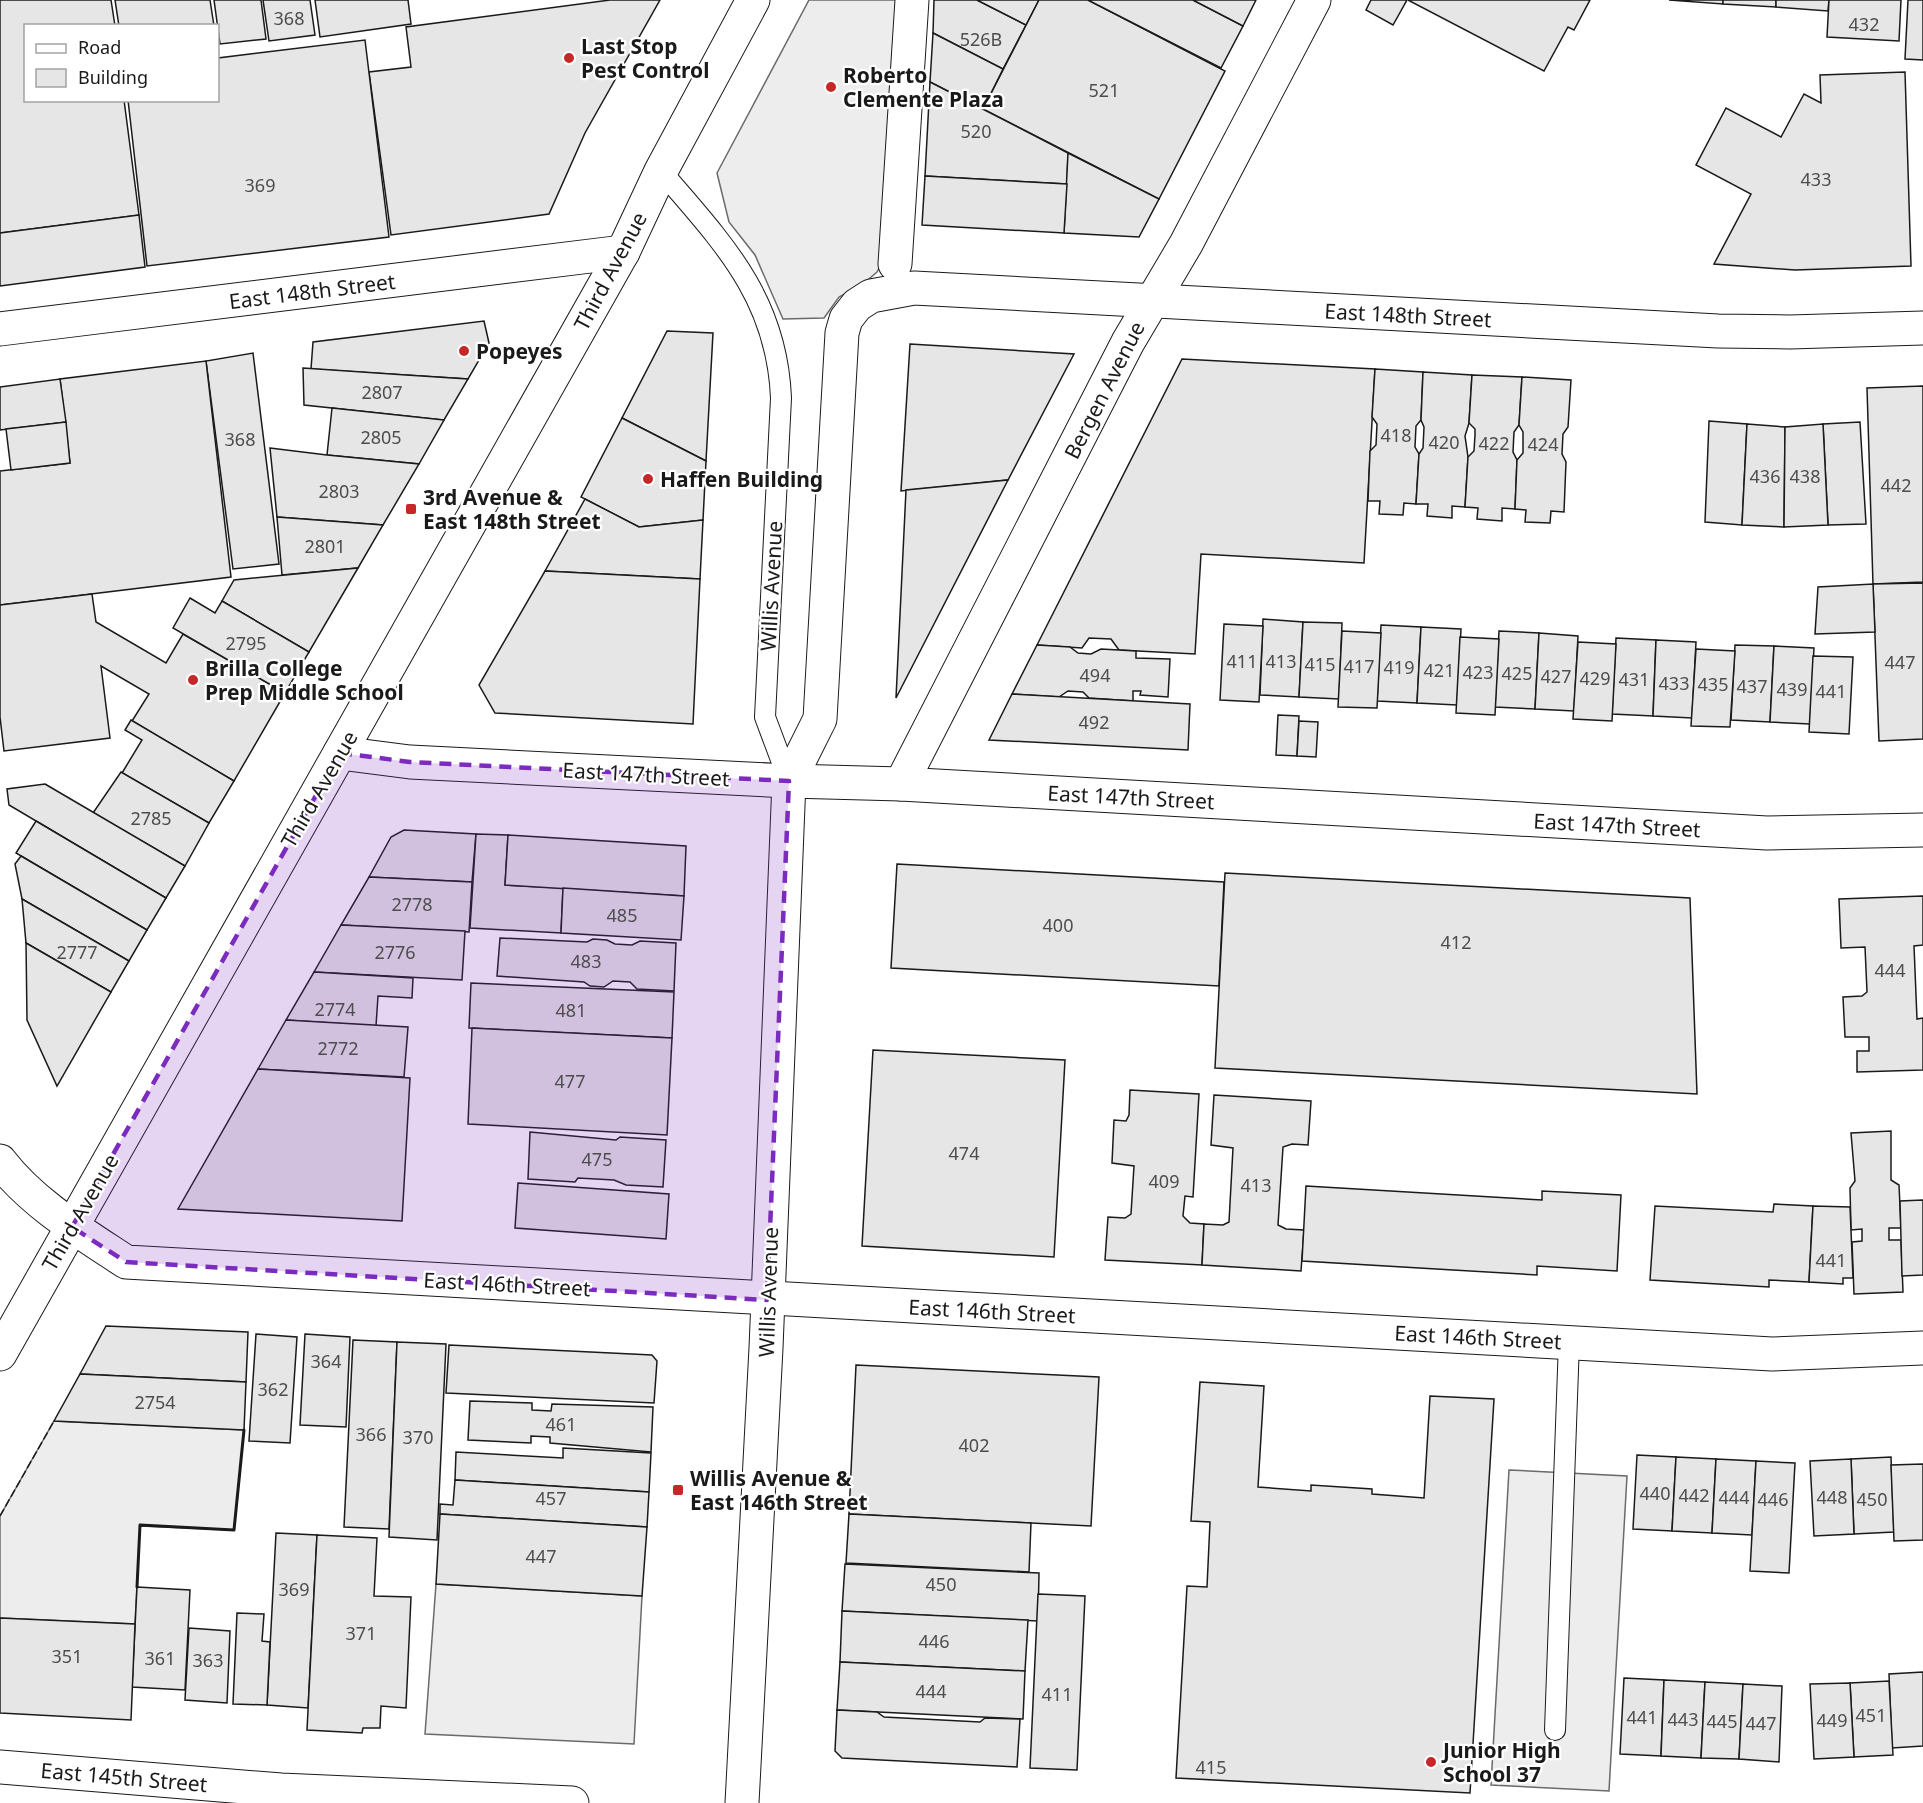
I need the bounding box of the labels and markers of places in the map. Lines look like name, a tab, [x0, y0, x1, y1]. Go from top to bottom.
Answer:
place label: Last Stop Pest Control	[581, 32, 709, 84]
marker: Last Stop Pest Control	[562, 51, 576, 65]
place label: Roberto Clemente Plaza	[843, 61, 1004, 113]
marker: Roberto Clemente Plaza	[824, 80, 838, 94]
place label: Popeyes	[476, 337, 563, 365]
marker: Popeyes	[457, 344, 471, 358]
place label: Haffen Building	[660, 465, 823, 493]
marker: Haffen Building	[641, 472, 655, 486]
place label: 3rd Avenue & East 148th Street	[423, 483, 601, 535]
marker: 3rd Avenue & East 148th Street	[404, 502, 418, 516]
place label: Brilla College Prep Middle School	[205, 654, 404, 706]
marker: Brilla College Prep Middle School	[186, 673, 200, 687]
place label: Willis Avenue & East 146th Street	[690, 1464, 868, 1516]
marker: Willis Avenue & East 146th Street	[671, 1483, 685, 1497]
place label: Junior High School 37	[1441, 1736, 1561, 1788]
marker: Junior High School 37	[1424, 1755, 1438, 1769]

